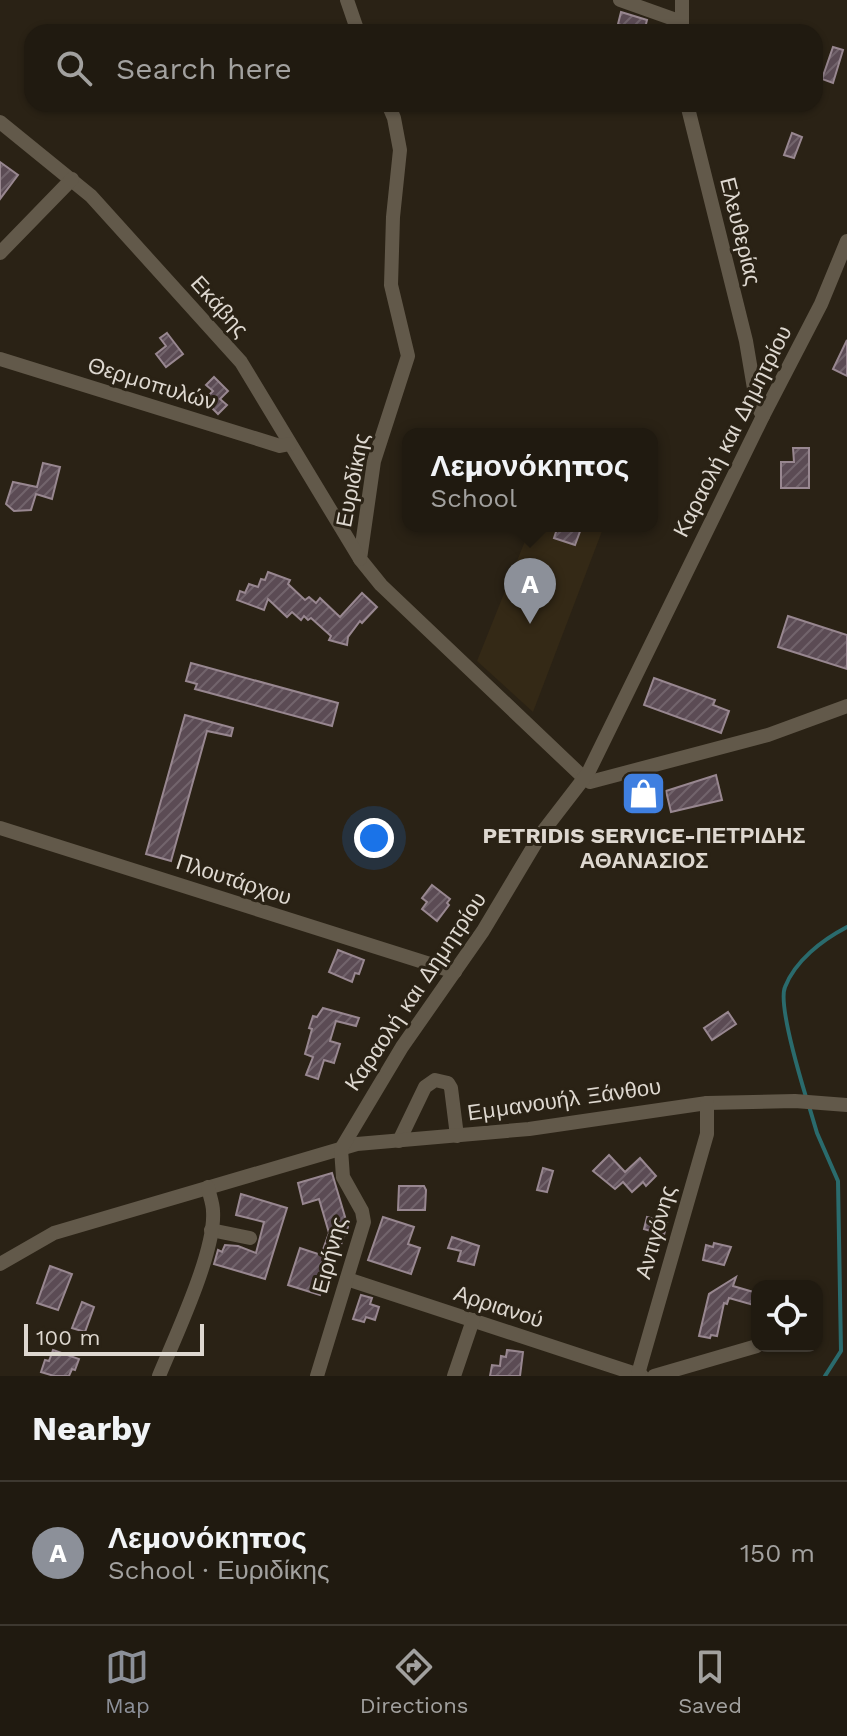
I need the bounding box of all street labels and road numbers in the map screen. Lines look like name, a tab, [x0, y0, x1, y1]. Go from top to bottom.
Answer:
street label: Ελευθερίας	[715, 175, 766, 288]
street label: Εκάβης	[186, 271, 254, 342]
street label: Καραολή και Δημητρίου	[668, 321, 797, 541]
street label: Θερμοπυλών	[85, 352, 219, 415]
street label: Ευριδίκης	[331, 431, 374, 529]
street label: Πλουτάρχου	[173, 849, 295, 910]
street label: Καραολή και Δημητρίου	[340, 887, 491, 1095]
street label: Εμμανουήλ Ξάνθου	[466, 1074, 663, 1125]
street label: Αντιγόνης	[630, 1183, 681, 1282]
street label: Ειρήνης	[307, 1214, 352, 1296]
street label: Αρριανού	[451, 1280, 547, 1333]

